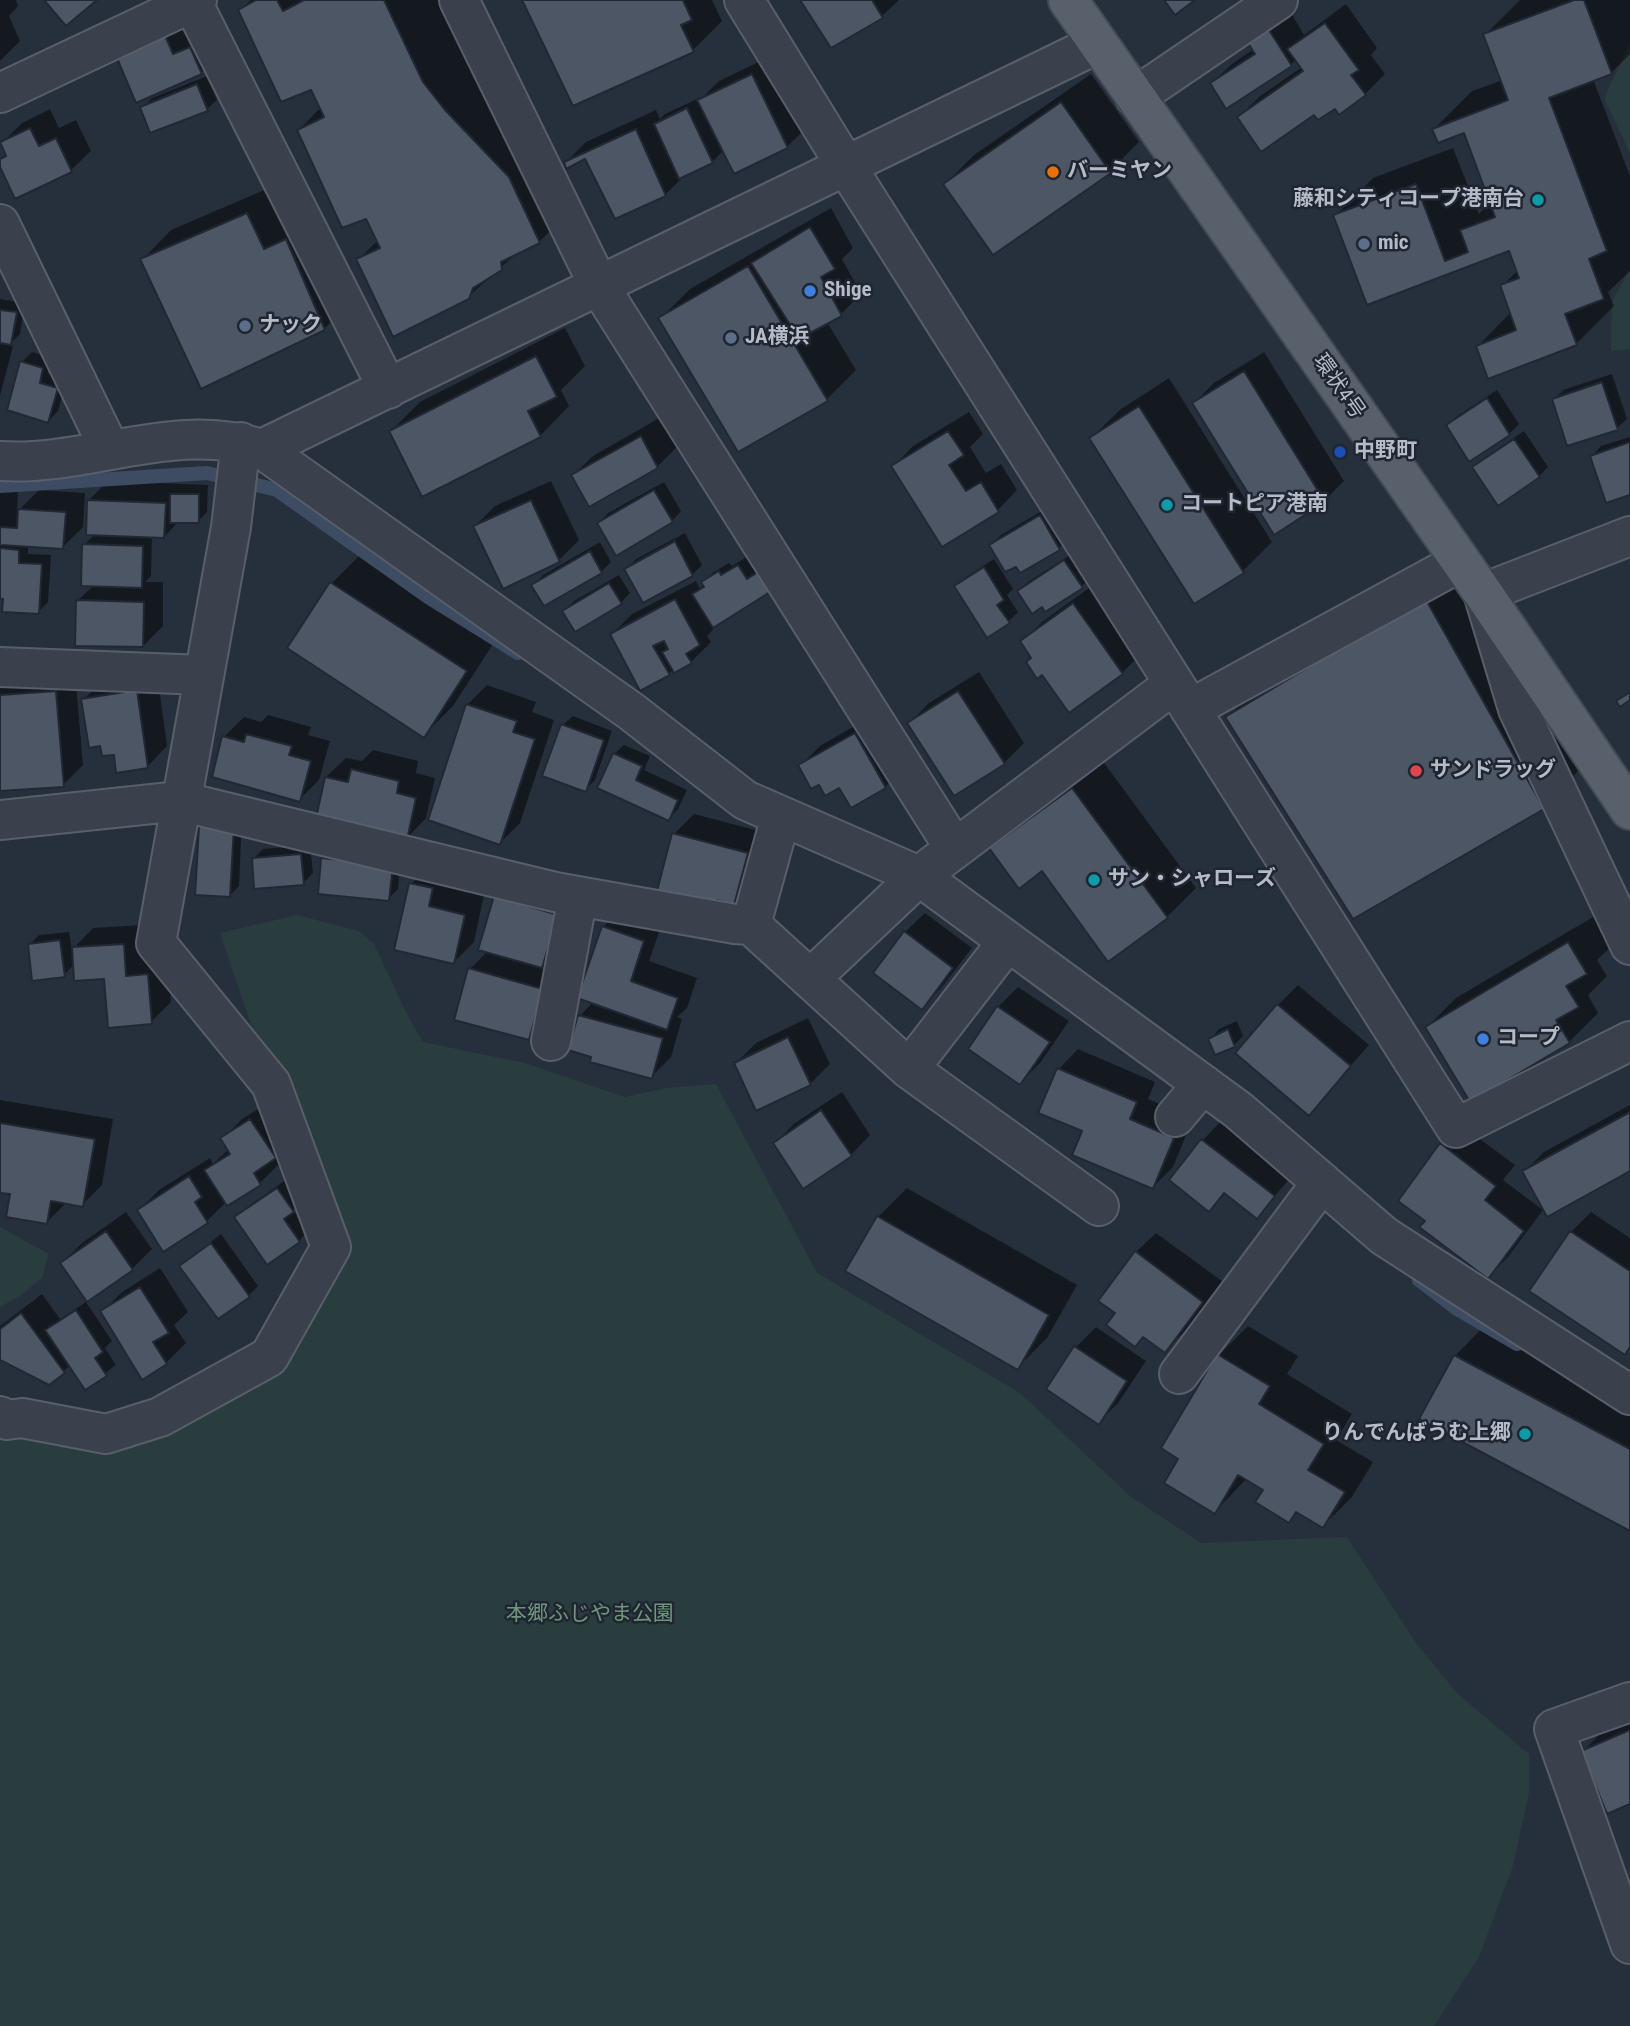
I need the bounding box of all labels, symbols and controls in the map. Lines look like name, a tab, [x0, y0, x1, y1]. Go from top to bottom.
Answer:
place label: バーミヤン	[1067, 159, 1172, 185]
marker: バーミヤン	[1045, 164, 1061, 180]
place label: 藤和シティコープ港南台	[1293, 187, 1524, 213]
marker: 藤和シティコープ港南台	[1530, 192, 1546, 208]
place label: mic	[1378, 231, 1409, 257]
marker: mic	[1356, 236, 1372, 252]
place label: Shige	[824, 278, 872, 304]
marker: Shige	[802, 283, 818, 299]
place label: ナック	[259, 313, 322, 339]
marker: ナック	[237, 318, 253, 334]
place label: JA横浜	[745, 325, 810, 351]
marker: JA横浜	[723, 330, 739, 346]
street label: 環状4号	[1307, 350, 1369, 424]
place label: 中野町	[1354, 439, 1417, 465]
marker: 中野町	[1332, 444, 1348, 460]
place label: コートピア港南	[1181, 492, 1328, 518]
marker: コートピア港南	[1159, 497, 1175, 513]
place label: サンドラッグ	[1430, 758, 1556, 784]
marker: サンドラッグ	[1408, 763, 1424, 779]
place label: サン・シャローズ	[1108, 867, 1276, 893]
marker: サン・シャローズ	[1086, 872, 1102, 888]
place label: コープ	[1497, 1026, 1560, 1052]
marker: コープ	[1475, 1031, 1491, 1047]
place label: りんでんばうむ上郷	[1322, 1421, 1511, 1447]
marker: りんでんばうむ上郷	[1517, 1426, 1533, 1442]
park label: 本郷ふじやま公園	[506, 1602, 674, 1628]

